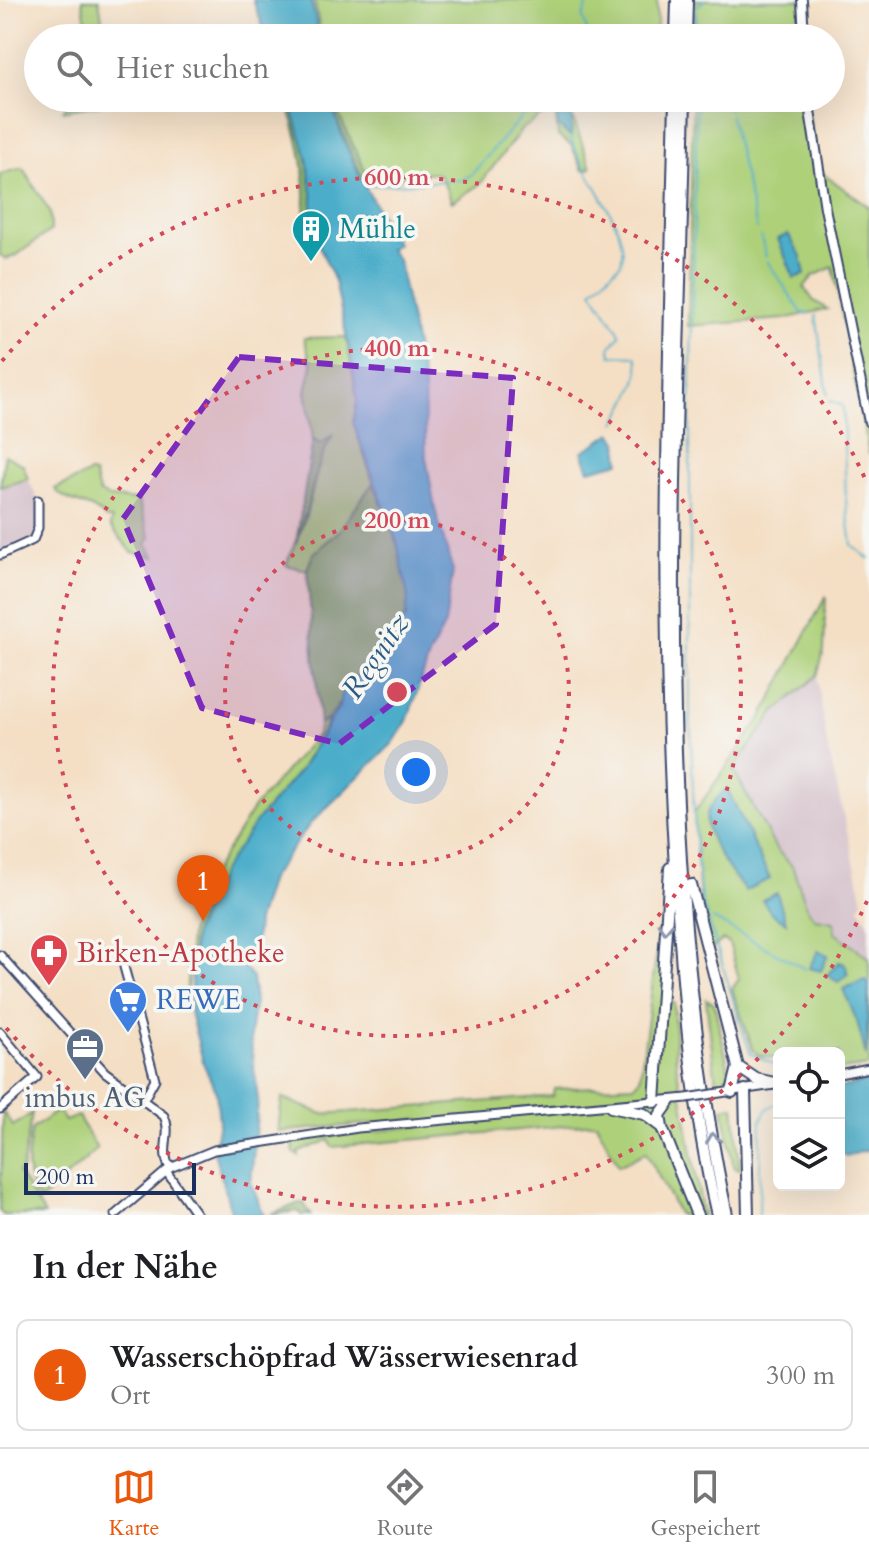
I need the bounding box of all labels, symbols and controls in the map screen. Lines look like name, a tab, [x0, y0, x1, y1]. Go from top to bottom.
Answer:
search box	[24, 24, 845, 112]
icon: search	[52, 46, 96, 90]
text: Hier suchen	[116, 48, 269, 89]
text: 600 m	[364, 161, 431, 194]
building icon: Mühle	[290, 208, 332, 263]
place label: Mühle	[339, 210, 416, 248]
text: 400 m	[364, 332, 431, 365]
text: 200 m	[364, 504, 431, 537]
water label: Regnitz	[332, 605, 420, 707]
centre of rings	[383, 678, 411, 706]
your location	[396, 752, 436, 792]
pin: 1	[177, 855, 229, 921]
one-way arrow	[657, 922, 674, 935]
pharmacy icon: Birken-Apotheke	[28, 932, 70, 987]
place label: Birken-Apotheke	[77, 934, 285, 972]
supermarket icon: REWE	[107, 979, 149, 1034]
place label: REWE	[156, 981, 241, 1019]
office icon: imbus AG	[64, 1026, 106, 1081]
map controls	[773, 1047, 845, 1191]
button: locate	[773, 1047, 845, 1119]
place label: imbus AG	[25, 1079, 145, 1117]
button: layers	[773, 1119, 845, 1191]
one-way arrow	[705, 1132, 722, 1145]
scale bar	[24, 1159, 196, 1195]
text: 200 m	[36, 1162, 94, 1192]
text: In der Nähe	[32, 1244, 218, 1290]
text: Wasserschöpfrad Wässerwiesenrad	[110, 1337, 578, 1378]
text: 1	[53, 1358, 67, 1393]
text: 300 m	[766, 1358, 835, 1393]
text: Ort	[110, 1378, 150, 1413]
tab: Karte	[109, 1465, 160, 1543]
tab: Route	[377, 1465, 433, 1543]
tab: Gespeichert	[651, 1465, 760, 1543]

